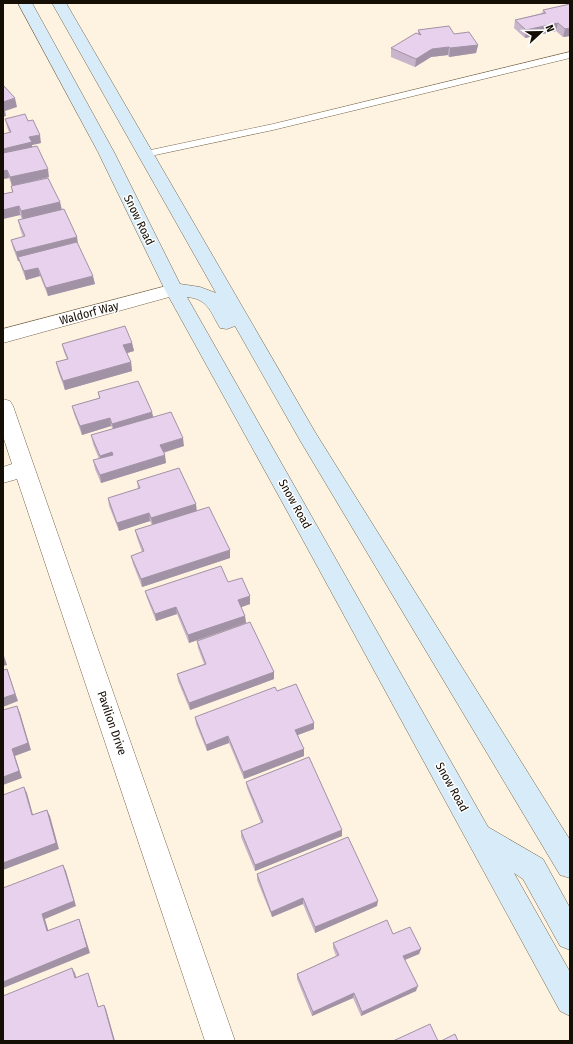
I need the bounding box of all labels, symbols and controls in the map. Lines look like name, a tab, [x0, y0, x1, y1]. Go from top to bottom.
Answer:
north arrow	[521, 12, 561, 52]
text: N	[543, 23, 557, 34]
street label: Snow Road	[121, 193, 157, 247]
street label: Waldorf Way	[58, 298, 121, 328]
street label: Snow Road	[276, 477, 314, 531]
street label: Pavilion Drive	[95, 689, 130, 757]
street label: Snow Road	[433, 760, 471, 814]

